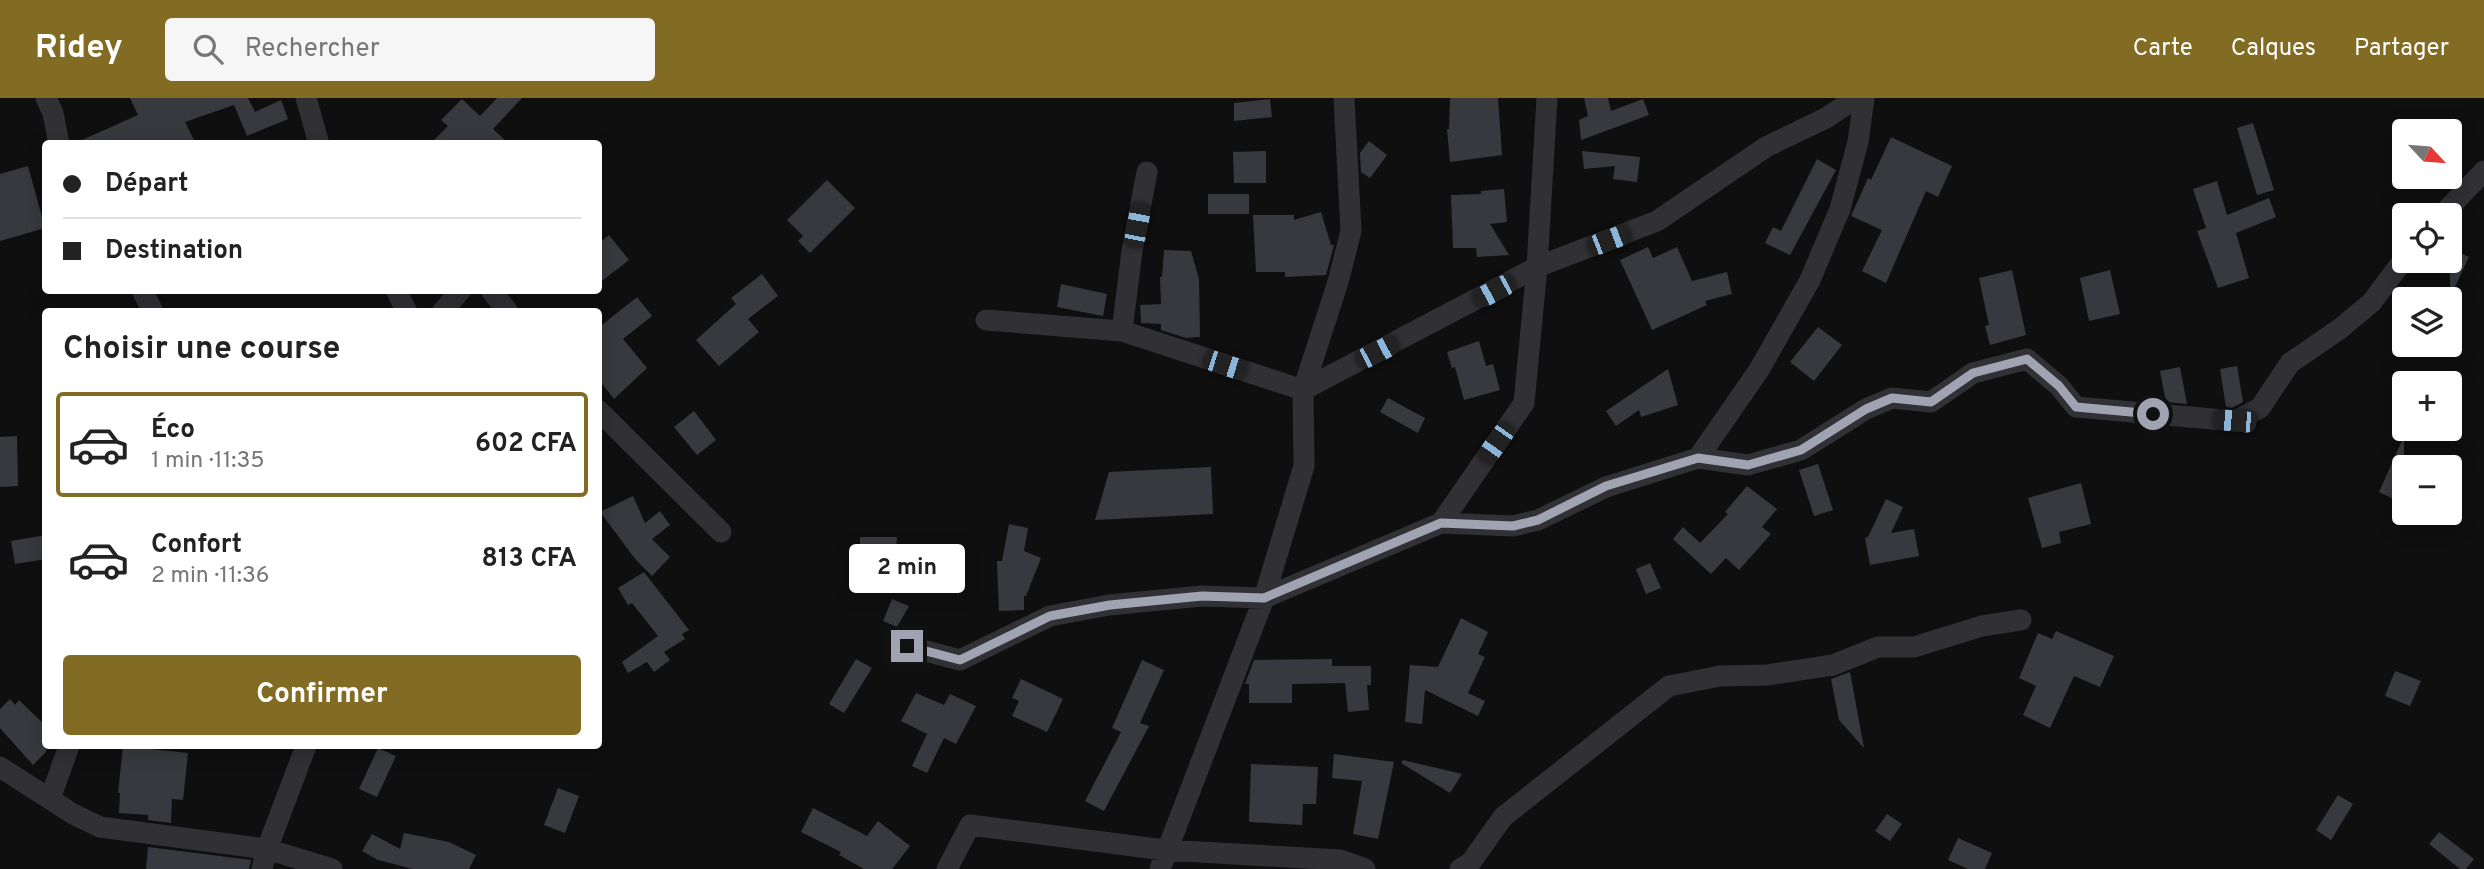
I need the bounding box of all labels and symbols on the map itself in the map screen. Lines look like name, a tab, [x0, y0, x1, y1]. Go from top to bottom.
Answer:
north arrow	[2392, 119, 2462, 189]
car	[1123, 202, 1152, 248]
car	[1586, 223, 1633, 257]
car	[1471, 272, 1518, 310]
car	[1354, 333, 1401, 371]
car	[1202, 349, 1249, 381]
route start	[2137, 398, 2169, 430]
car	[2214, 409, 2257, 433]
car	[1476, 420, 1517, 466]
callout: 2 min	[849, 545, 965, 594]
route end	[891, 630, 923, 662]

